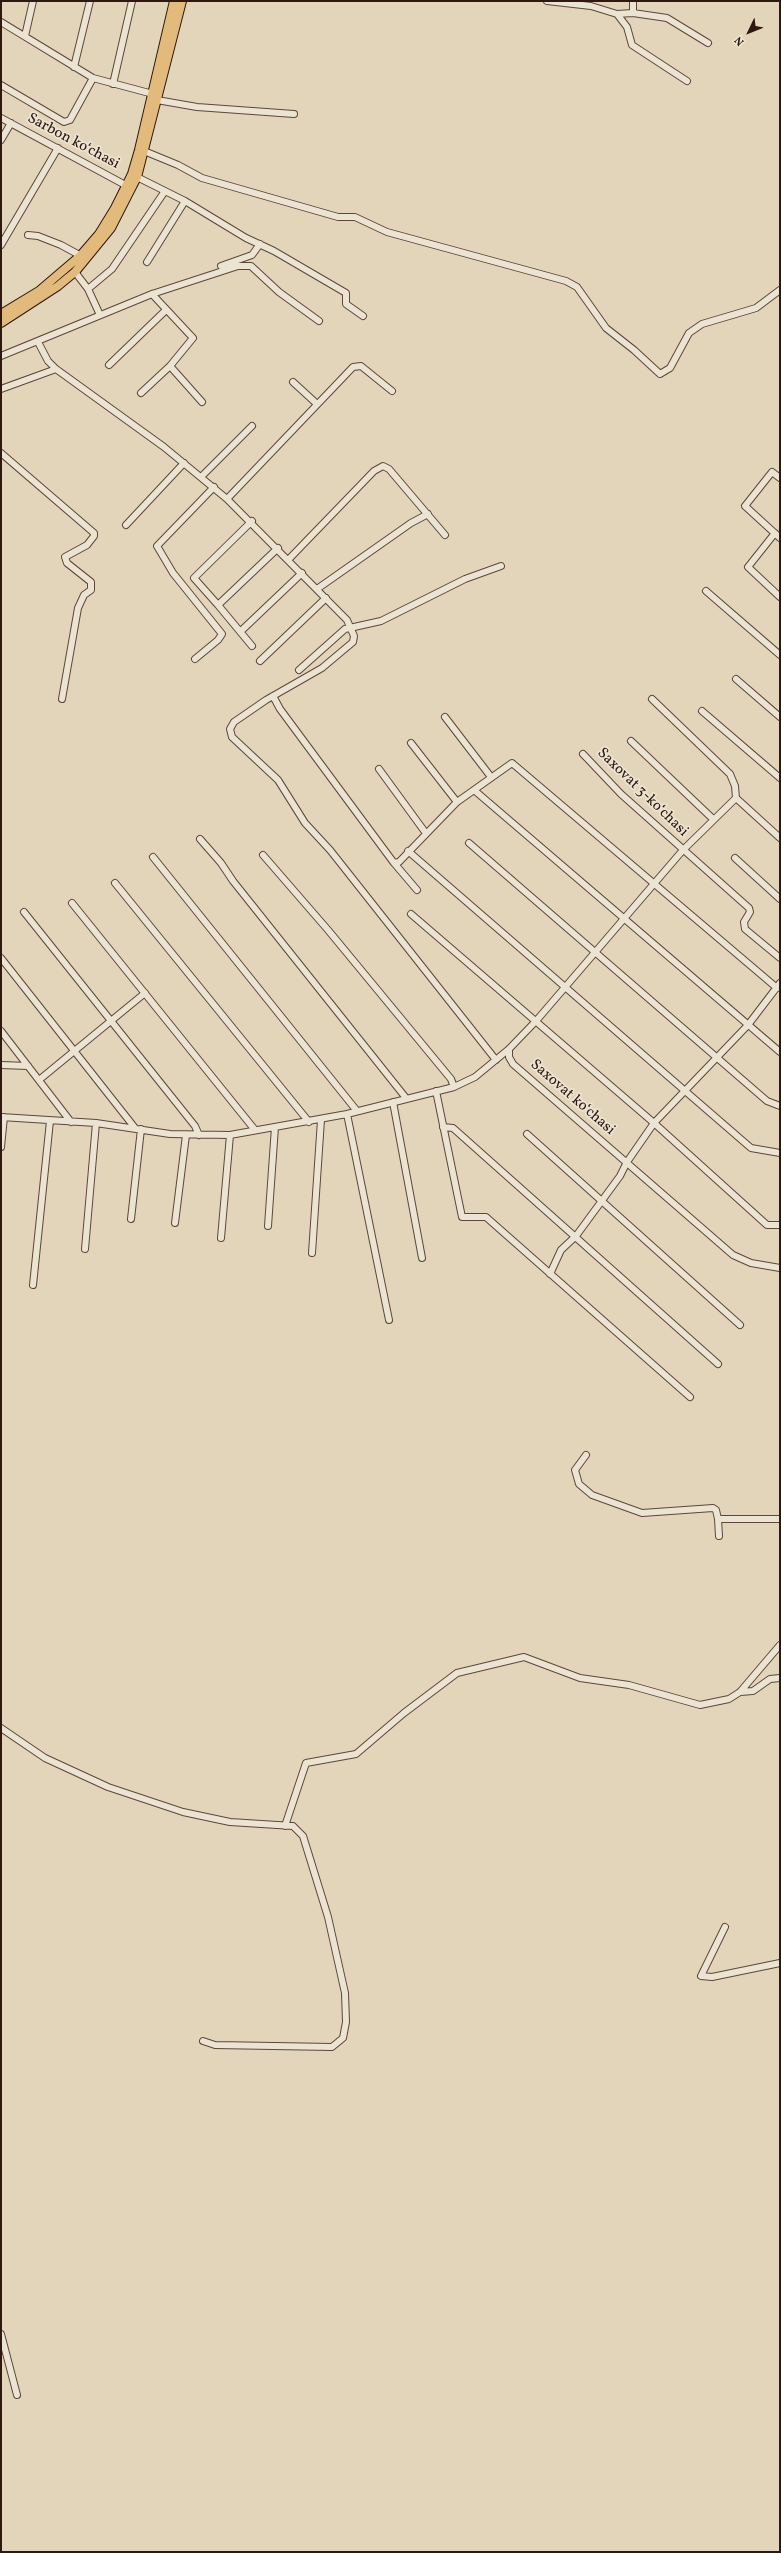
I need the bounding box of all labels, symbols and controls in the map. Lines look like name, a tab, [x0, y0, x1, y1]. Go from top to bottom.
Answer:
north arrow	[729, 12, 769, 52]
text: N	[732, 32, 748, 49]
street label: Sarbon koʻchasi	[24, 110, 122, 174]
street label: Saxovat 3-koʻchasi	[593, 745, 691, 841]
street label: Saxovat koʻchasi	[526, 1056, 618, 1140]

